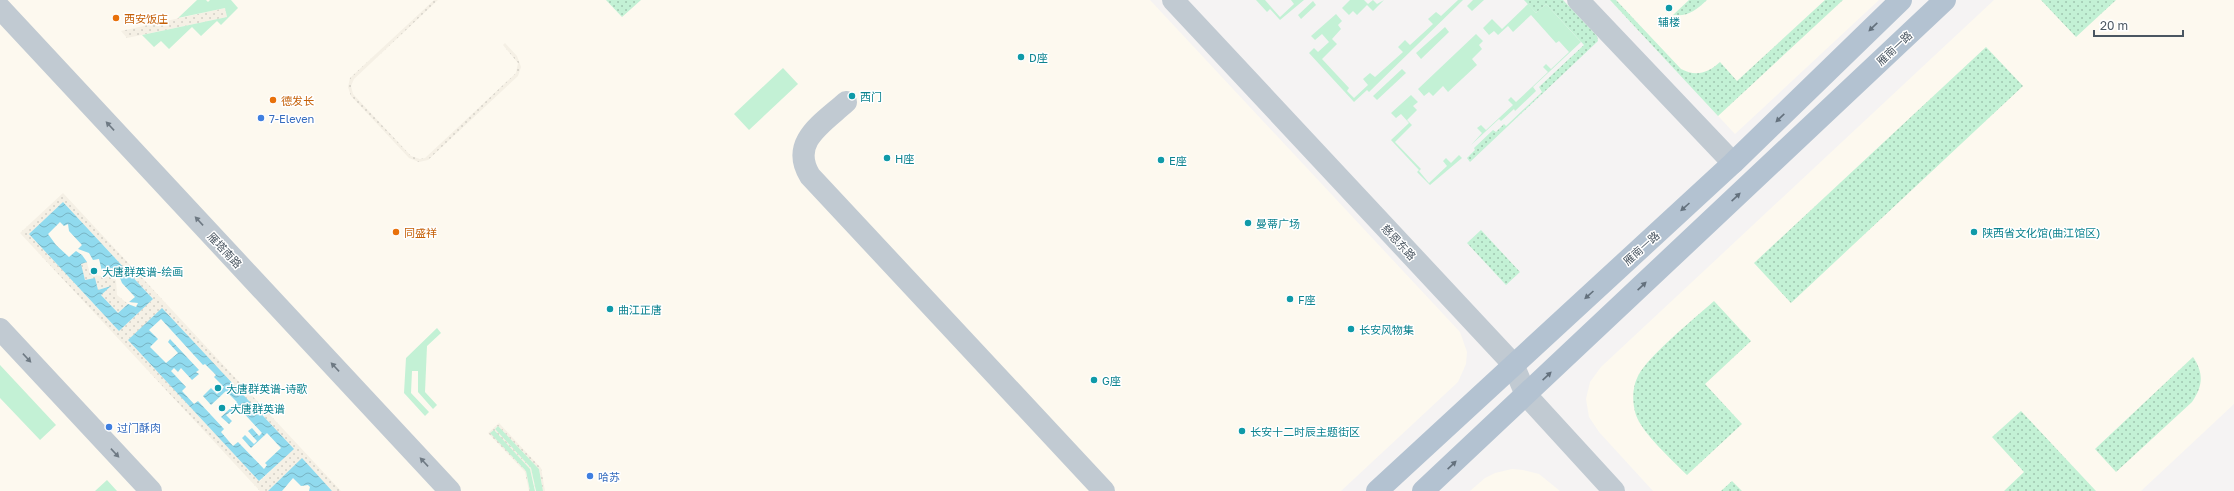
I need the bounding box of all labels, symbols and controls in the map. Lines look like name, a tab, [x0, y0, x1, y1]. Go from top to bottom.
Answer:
marker: 辅楼	[1664, 3, 1674, 13]
place label: 西安饭庄	[124, 12, 168, 25]
scale bar	[2094, 12, 2183, 38]
marker: 西安饭庄	[111, 13, 121, 23]
place label: 辅楼	[1658, 15, 1680, 28]
text: 20 m	[2100, 18, 2128, 33]
one-way arrow	[1868, 22, 1878, 32]
street label: 雁南一路	[1873, 28, 1915, 68]
place label: D座	[1029, 51, 1048, 64]
marker: D座	[1016, 52, 1026, 62]
place label: 西门	[860, 90, 882, 103]
marker: 西门	[847, 91, 857, 101]
place label: 德发长	[281, 94, 314, 107]
marker: 德发长	[268, 95, 278, 105]
place label: 7-Eleven	[269, 112, 314, 125]
marker: 7-Eleven	[256, 113, 266, 123]
one-way arrow	[1775, 113, 1785, 123]
one-way arrow	[105, 121, 115, 131]
place label: H座	[895, 152, 914, 165]
marker: H座	[882, 153, 892, 163]
place label: E座	[1169, 154, 1187, 167]
marker: E座	[1156, 155, 1166, 165]
one-way arrow	[1731, 192, 1741, 202]
one-way arrow	[1680, 202, 1690, 212]
one-way arrow	[194, 216, 203, 226]
place label: 曼蒂广场	[1256, 217, 1300, 230]
marker: 曼蒂广场	[1243, 218, 1253, 228]
street label: 慈恩东路	[1379, 221, 1419, 263]
place label: 同盛祥	[404, 226, 437, 239]
place label: 陕西省文化馆(曲江馆区)	[1982, 226, 2100, 239]
marker: 同盛祥	[391, 227, 401, 237]
marker: 陕西省文化馆(曲江馆区)	[1969, 227, 1979, 237]
street label: 雁南一路	[1620, 228, 1662, 268]
street label: 雁塔南路	[205, 229, 245, 271]
place label: 大唐群英谱-绘画	[102, 265, 183, 278]
marker: 大唐群英谱-绘画	[89, 266, 99, 276]
one-way arrow	[1636, 282, 1647, 291]
one-way arrow	[1584, 290, 1594, 299]
place label: F座	[1298, 293, 1316, 306]
marker: F座	[1285, 294, 1295, 304]
place label: 曲江正唐	[618, 303, 662, 316]
marker: 曲江正唐	[605, 304, 615, 314]
place label: 长安风物集	[1359, 323, 1414, 336]
marker: 长安风物集	[1346, 324, 1356, 334]
one-way arrow	[22, 352, 31, 363]
one-way arrow	[331, 363, 340, 372]
one-way arrow	[1542, 371, 1552, 380]
place label: G座	[1102, 374, 1121, 387]
marker: G座	[1089, 375, 1099, 385]
place label: 大唐群英谱-诗歌	[226, 382, 307, 395]
marker: 大唐群英谱-诗歌	[213, 383, 223, 393]
place label: 大唐群英谱	[230, 402, 285, 415]
marker: 大唐群英谱	[217, 403, 227, 413]
place label: 过门酥肉	[117, 421, 161, 434]
marker: 过门酥肉	[104, 422, 114, 432]
place label: 长安十二时辰主题街区	[1250, 425, 1360, 438]
marker: 长安十二时辰主题街区	[1237, 426, 1247, 436]
one-way arrow	[110, 448, 120, 458]
one-way arrow	[420, 458, 429, 467]
one-way arrow	[1447, 460, 1457, 469]
place label: 哈苏	[598, 470, 620, 483]
marker: 哈苏	[585, 471, 595, 481]

